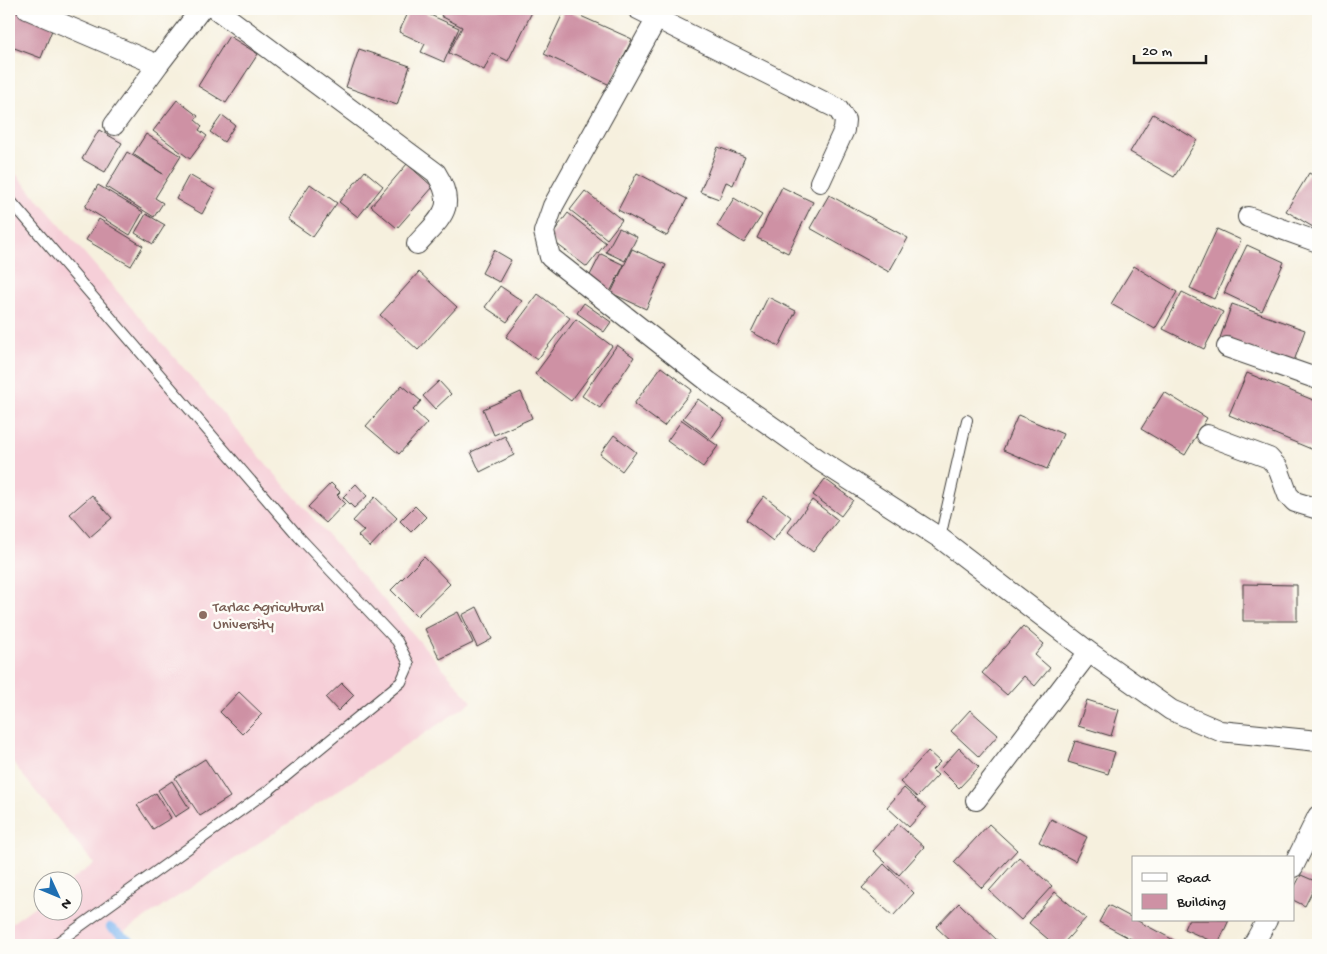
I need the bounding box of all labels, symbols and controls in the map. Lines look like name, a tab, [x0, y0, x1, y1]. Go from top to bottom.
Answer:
scale bar	[1134, 32, 1207, 64]
text: 20 m	[1142, 43, 1172, 61]
place label: Tarlac Agricultural University	[212, 599, 324, 634]
marker: Tarlac Agricultural University	[197, 609, 209, 621]
legend	[1132, 856, 1294, 922]
text: Road	[1177, 870, 1211, 888]
north arrow	[32, 872, 82, 922]
text: N	[56, 894, 75, 912]
text: Building	[1176, 894, 1226, 912]

